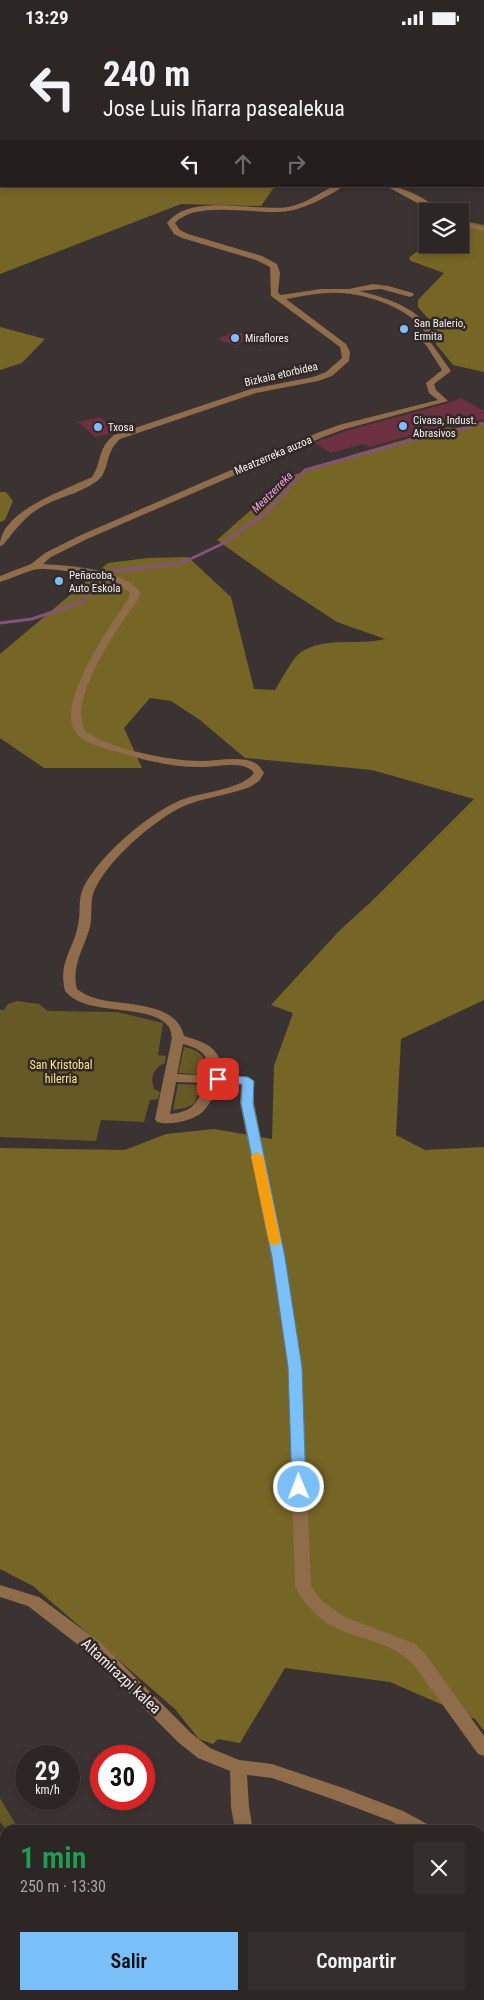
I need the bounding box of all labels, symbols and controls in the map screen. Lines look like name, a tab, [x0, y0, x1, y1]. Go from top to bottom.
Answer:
text: 13:29	[25, 6, 69, 29]
text: 240 m	[103, 54, 190, 95]
icon: left	[20, 55, 85, 120]
text: Jose Luis Iñarra pasealekua	[103, 96, 345, 121]
icon: left	[176, 150, 204, 178]
icon: ahead	[229, 150, 257, 178]
icon: right	[282, 150, 310, 178]
map controls	[419, 203, 469, 253]
button: layers	[419, 203, 469, 253]
place label: San Balerio, Ermita	[414, 317, 465, 343]
marker: San Balerio, Ermita	[398, 323, 410, 335]
marker: Miraflores	[229, 332, 241, 344]
place label: Miraflores	[245, 332, 289, 345]
street label: Bizkaia etorbidea	[243, 360, 319, 389]
place label: Civasa, Indust. Abrasivos	[413, 414, 477, 440]
marker: Civasa, Indust. Abrasivos	[397, 420, 409, 432]
marker: Txosa	[92, 421, 104, 433]
place label: Txosa	[108, 421, 134, 434]
street label: Meatzerreka auzoa	[233, 433, 314, 478]
water label: Meatzerreka	[249, 469, 295, 515]
place label: Peñacoba, Auto Eskola	[69, 569, 121, 595]
marker: Peñacoba, Auto Eskola	[53, 575, 65, 587]
park label: San Kristobal hilerria	[30, 1058, 92, 1086]
pin	[197, 1058, 239, 1100]
icon: arrive	[204, 1065, 232, 1093]
position arrow	[272, 1460, 324, 1512]
street label: Altamirazpi kalea	[77, 1635, 165, 1717]
speed limit sign: 30	[90, 1745, 155, 1810]
text: 29	[35, 1757, 60, 1786]
text: km/h	[35, 1783, 60, 1797]
text: 1 min	[20, 1840, 86, 1875]
button: close	[413, 1842, 465, 1894]
text: 250 m · 13:30	[20, 1877, 106, 1896]
button: Salir	[20, 1932, 238, 1990]
button: Compartir	[248, 1932, 465, 1990]

